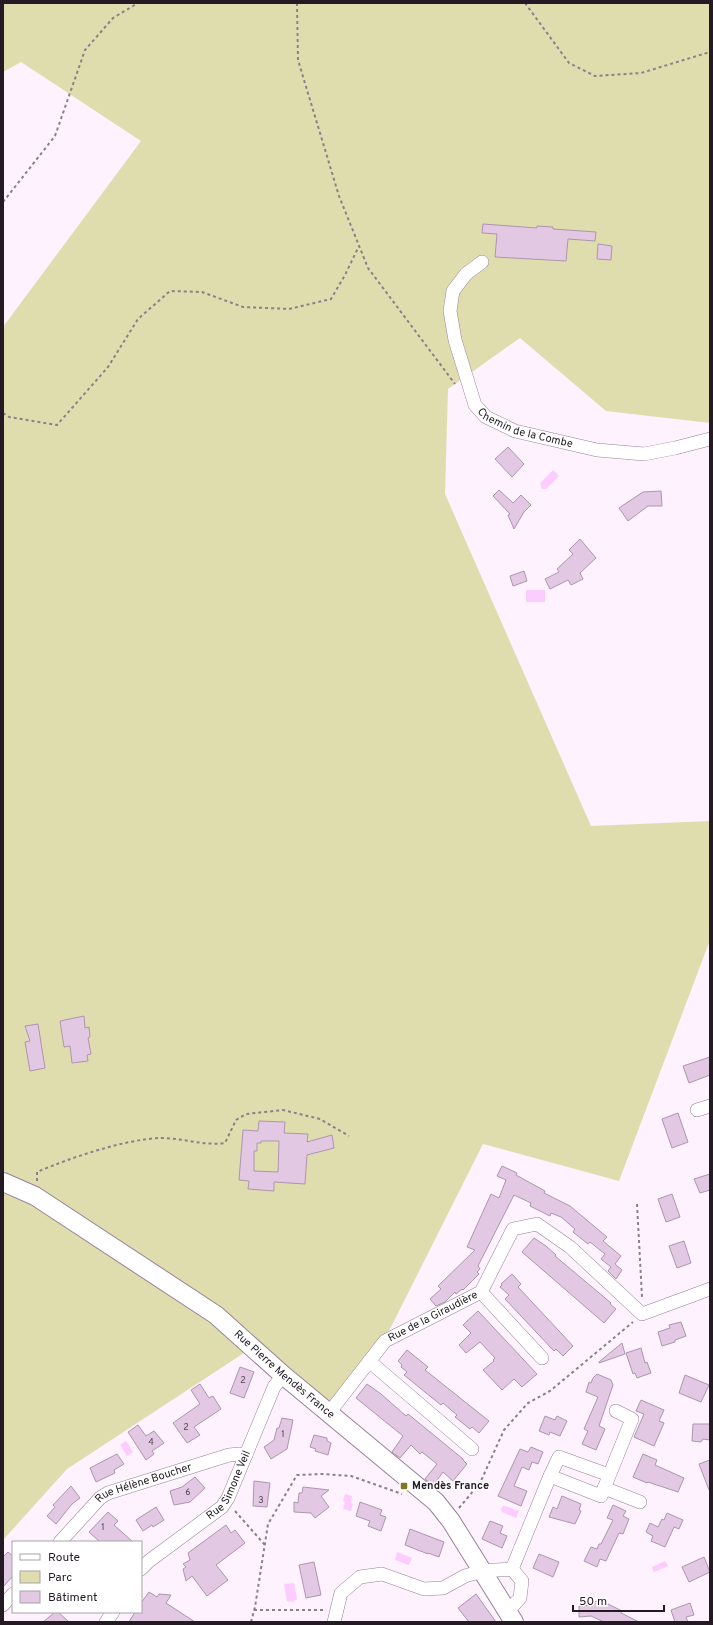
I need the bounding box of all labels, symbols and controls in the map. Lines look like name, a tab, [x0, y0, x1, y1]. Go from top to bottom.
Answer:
street label: Chemin de la Combe	[474, 405, 574, 451]
street label: Rue de la Giraudière	[386, 1288, 480, 1345]
street label: Rue Pierre Mendès France	[231, 1327, 337, 1422]
house number: 2	[240, 1375, 246, 1386]
house number: 2	[183, 1422, 189, 1433]
house number: 1	[281, 1429, 285, 1440]
house number: 4	[148, 1437, 154, 1448]
street label: Rue Simone Veil	[204, 1449, 254, 1523]
street label: Rue Hélène Boucher	[92, 1460, 194, 1506]
place label: Mendès France	[412, 1479, 489, 1493]
marker: Mendès France	[399, 1481, 409, 1491]
house number: 6	[185, 1487, 191, 1498]
house number: 3	[258, 1495, 264, 1506]
house number: 1	[101, 1522, 105, 1533]
legend	[12, 1541, 142, 1613]
text: Route	[48, 1550, 80, 1566]
text: Parc	[48, 1570, 72, 1586]
scale bar	[573, 1587, 664, 1613]
text: Bâtiment	[48, 1590, 98, 1606]
text: 50 m	[579, 1594, 607, 1610]

